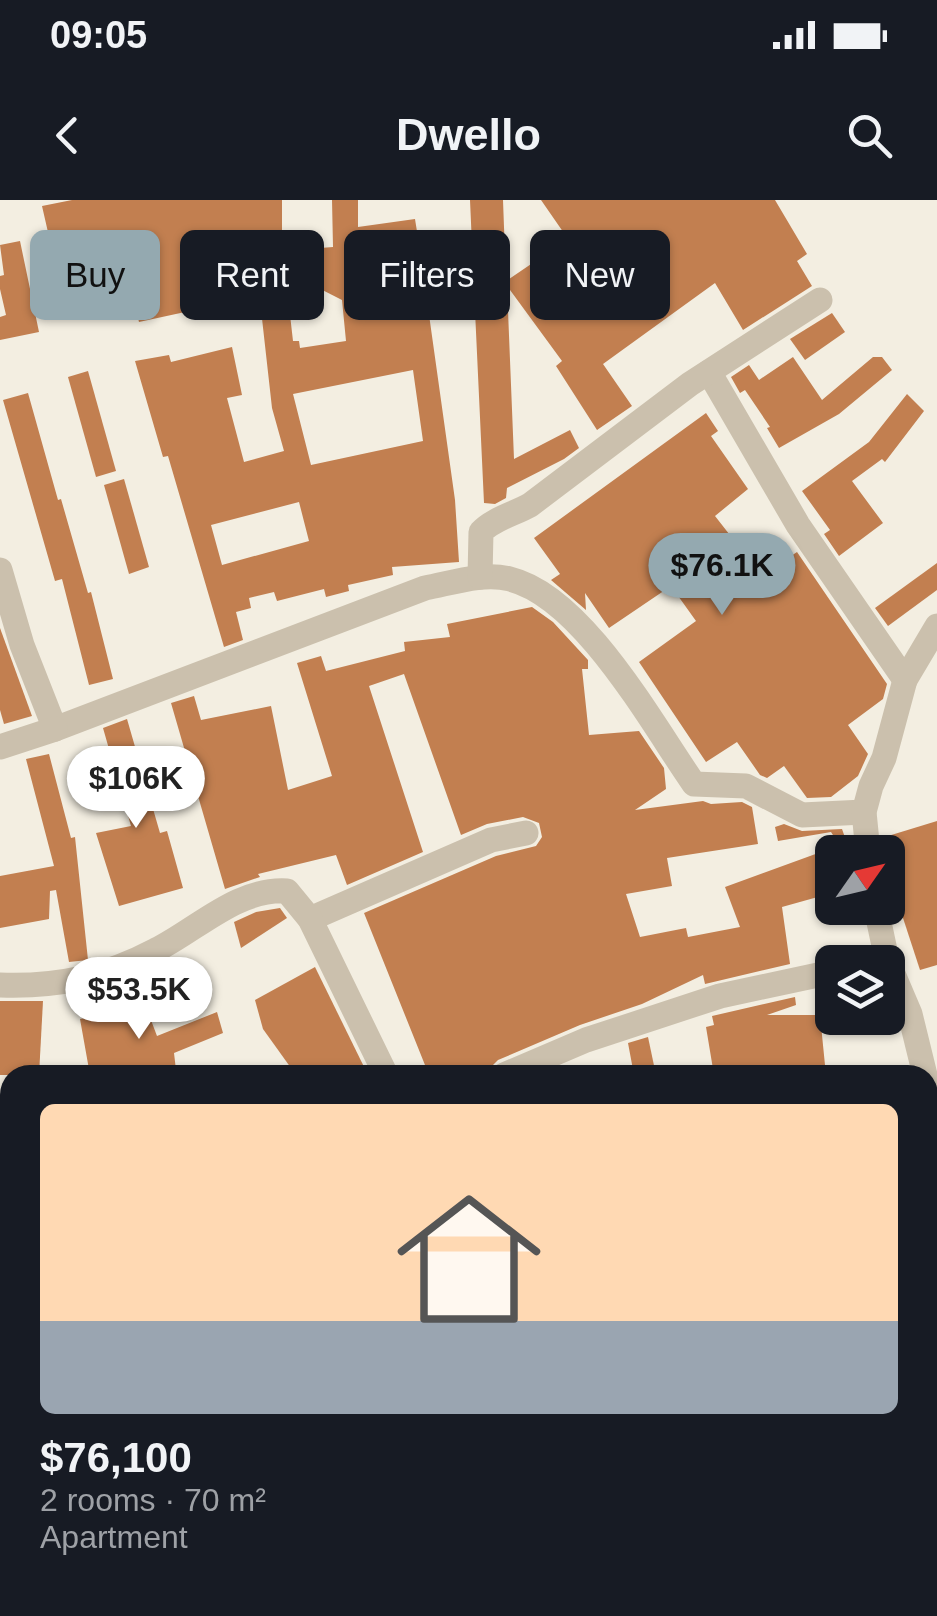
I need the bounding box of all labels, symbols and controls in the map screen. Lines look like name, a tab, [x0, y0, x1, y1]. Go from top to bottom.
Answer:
text: 09:05	[50, 14, 147, 56]
icon: back	[40, 108, 95, 163]
icon: search	[842, 108, 897, 163]
text: Dwello	[396, 109, 541, 160]
chip: Buy	[30, 230, 160, 320]
chip: Rent	[180, 230, 324, 320]
chip: Filters	[344, 230, 510, 320]
chip: New	[530, 230, 670, 320]
pin: $76.1K	[641, 533, 803, 618]
text: $76.1K	[670, 547, 774, 583]
pin: $106K	[66, 746, 206, 831]
text: $106K	[89, 760, 183, 796]
north arrow	[815, 835, 905, 925]
map controls	[815, 835, 905, 1035]
button: layers	[815, 945, 905, 1035]
pin: $53.5K	[58, 957, 220, 1042]
text: $53.5K	[87, 971, 191, 1007]
icon: home	[379, 1169, 559, 1349]
text: $76,100	[40, 1434, 192, 1481]
text: 2 rooms · 70 m²	[40, 1482, 266, 1518]
text: Apartment	[40, 1519, 188, 1555]

